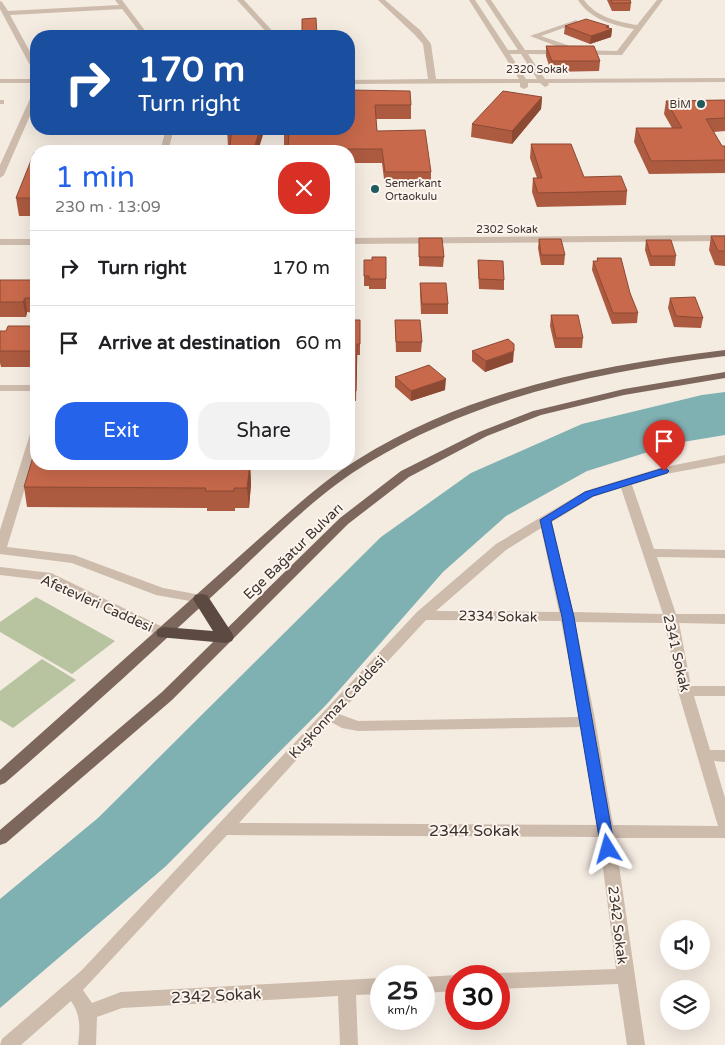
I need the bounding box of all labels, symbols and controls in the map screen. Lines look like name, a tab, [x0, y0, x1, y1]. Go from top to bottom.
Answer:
text: 170 m	[138, 49, 245, 91]
icon: right	[55, 50, 120, 115]
street label: 2320 Sokak	[506, 63, 568, 76]
text: Turn right	[138, 91, 240, 117]
place label: BİM	[670, 98, 691, 111]
marker: BİM	[695, 98, 707, 110]
text: 1 min	[55, 159, 135, 196]
button: close	[278, 162, 330, 214]
place label: Semerkant Ortaokulu	[385, 177, 441, 203]
marker: Semerkant Ortaokulu	[369, 183, 381, 195]
text: 230 m · 13:09	[55, 197, 161, 217]
street label: 2302 Sokak	[476, 223, 538, 236]
icon: right	[55, 254, 83, 282]
text: Turn right	[98, 257, 186, 279]
text: 170 m	[272, 257, 330, 279]
icon: arrive	[55, 329, 83, 357]
text: Arrive at destination	[98, 332, 281, 354]
text: 60 m	[296, 332, 342, 354]
button: Exit	[55, 402, 188, 460]
button: Share	[198, 402, 330, 460]
pin	[643, 420, 685, 471]
icon: arrive	[650, 427, 678, 455]
street label: Ege Bağatur Bulvarı	[240, 499, 347, 603]
street label: Afetevleri Caddesi	[38, 571, 155, 636]
street label: 2334 Sokak	[458, 607, 538, 626]
street label: 2341 Sokak	[659, 613, 694, 694]
street label: Kuşkonmaz Caddesi	[285, 653, 389, 762]
street label: 2344 Sokak	[429, 821, 519, 841]
position arrow	[581, 822, 633, 874]
street label: 2342 Sokak	[604, 885, 631, 966]
map controls	[660, 920, 710, 1030]
button: sound	[660, 920, 710, 970]
speed limit sign: 30	[445, 965, 510, 1030]
text: 25	[387, 976, 418, 1006]
button: layers	[660, 980, 710, 1030]
street label: 2342 Sokak	[170, 984, 262, 1008]
text: km/h	[387, 1003, 418, 1017]

